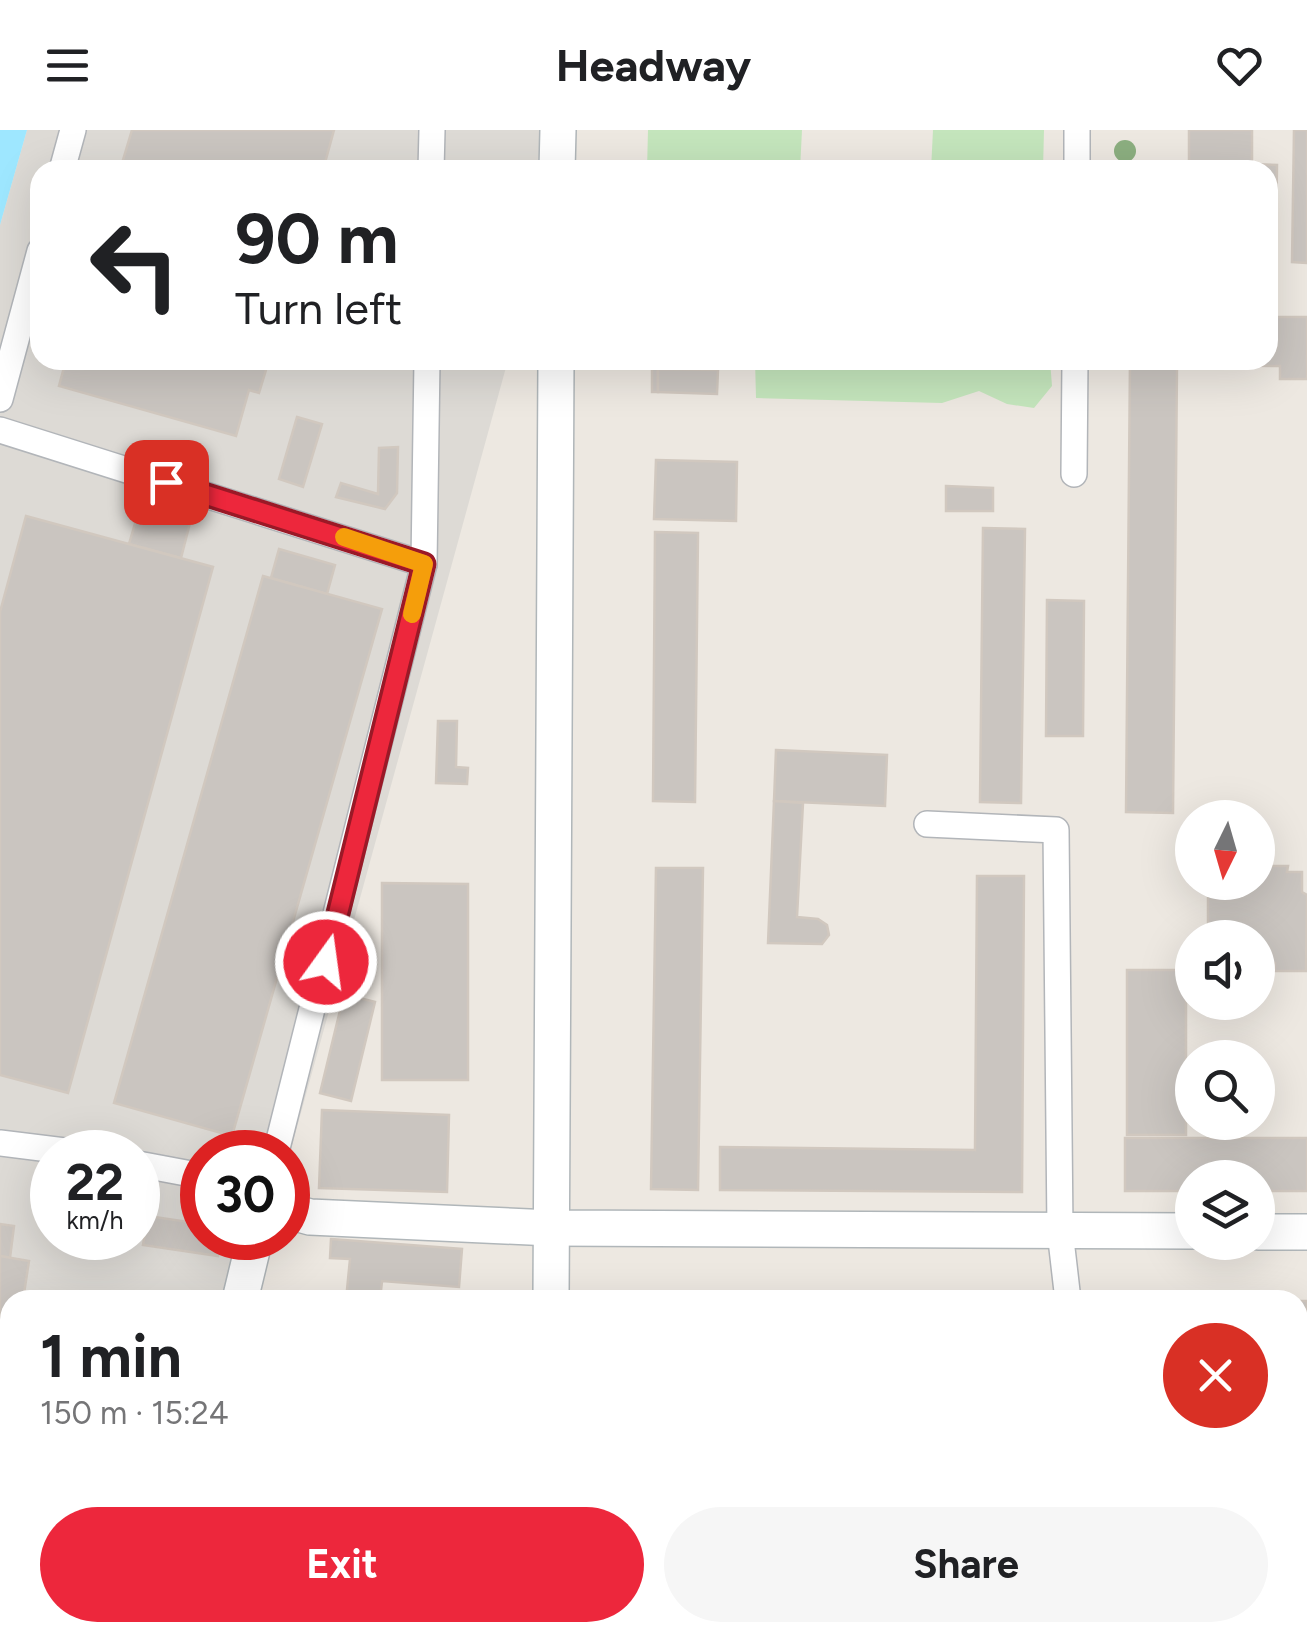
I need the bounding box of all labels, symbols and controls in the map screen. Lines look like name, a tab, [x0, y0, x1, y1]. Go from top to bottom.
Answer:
icon: menu	[40, 38, 95, 93]
text: Headway	[556, 38, 751, 92]
icon: heart	[1212, 38, 1267, 93]
text: 90 m	[235, 196, 399, 281]
icon: left	[70, 200, 200, 330]
text: Turn left	[235, 281, 402, 335]
pin	[124, 440, 209, 525]
icon: arrive	[139, 455, 194, 510]
north arrow	[1175, 800, 1275, 900]
map controls	[1175, 800, 1275, 1260]
position arrow	[274, 910, 378, 1014]
button: sound	[1175, 920, 1275, 1020]
button: search	[1175, 1040, 1275, 1140]
speed limit sign: 30	[180, 1130, 310, 1260]
text: 22	[66, 1152, 124, 1213]
button: layers	[1175, 1160, 1275, 1260]
text: km/h	[66, 1205, 124, 1235]
text: 1 min	[40, 1320, 182, 1392]
button: close	[1163, 1323, 1268, 1428]
text: 150 m · 15:24	[40, 1394, 229, 1432]
button: Exit	[40, 1507, 644, 1622]
button: Share	[664, 1507, 1268, 1622]

